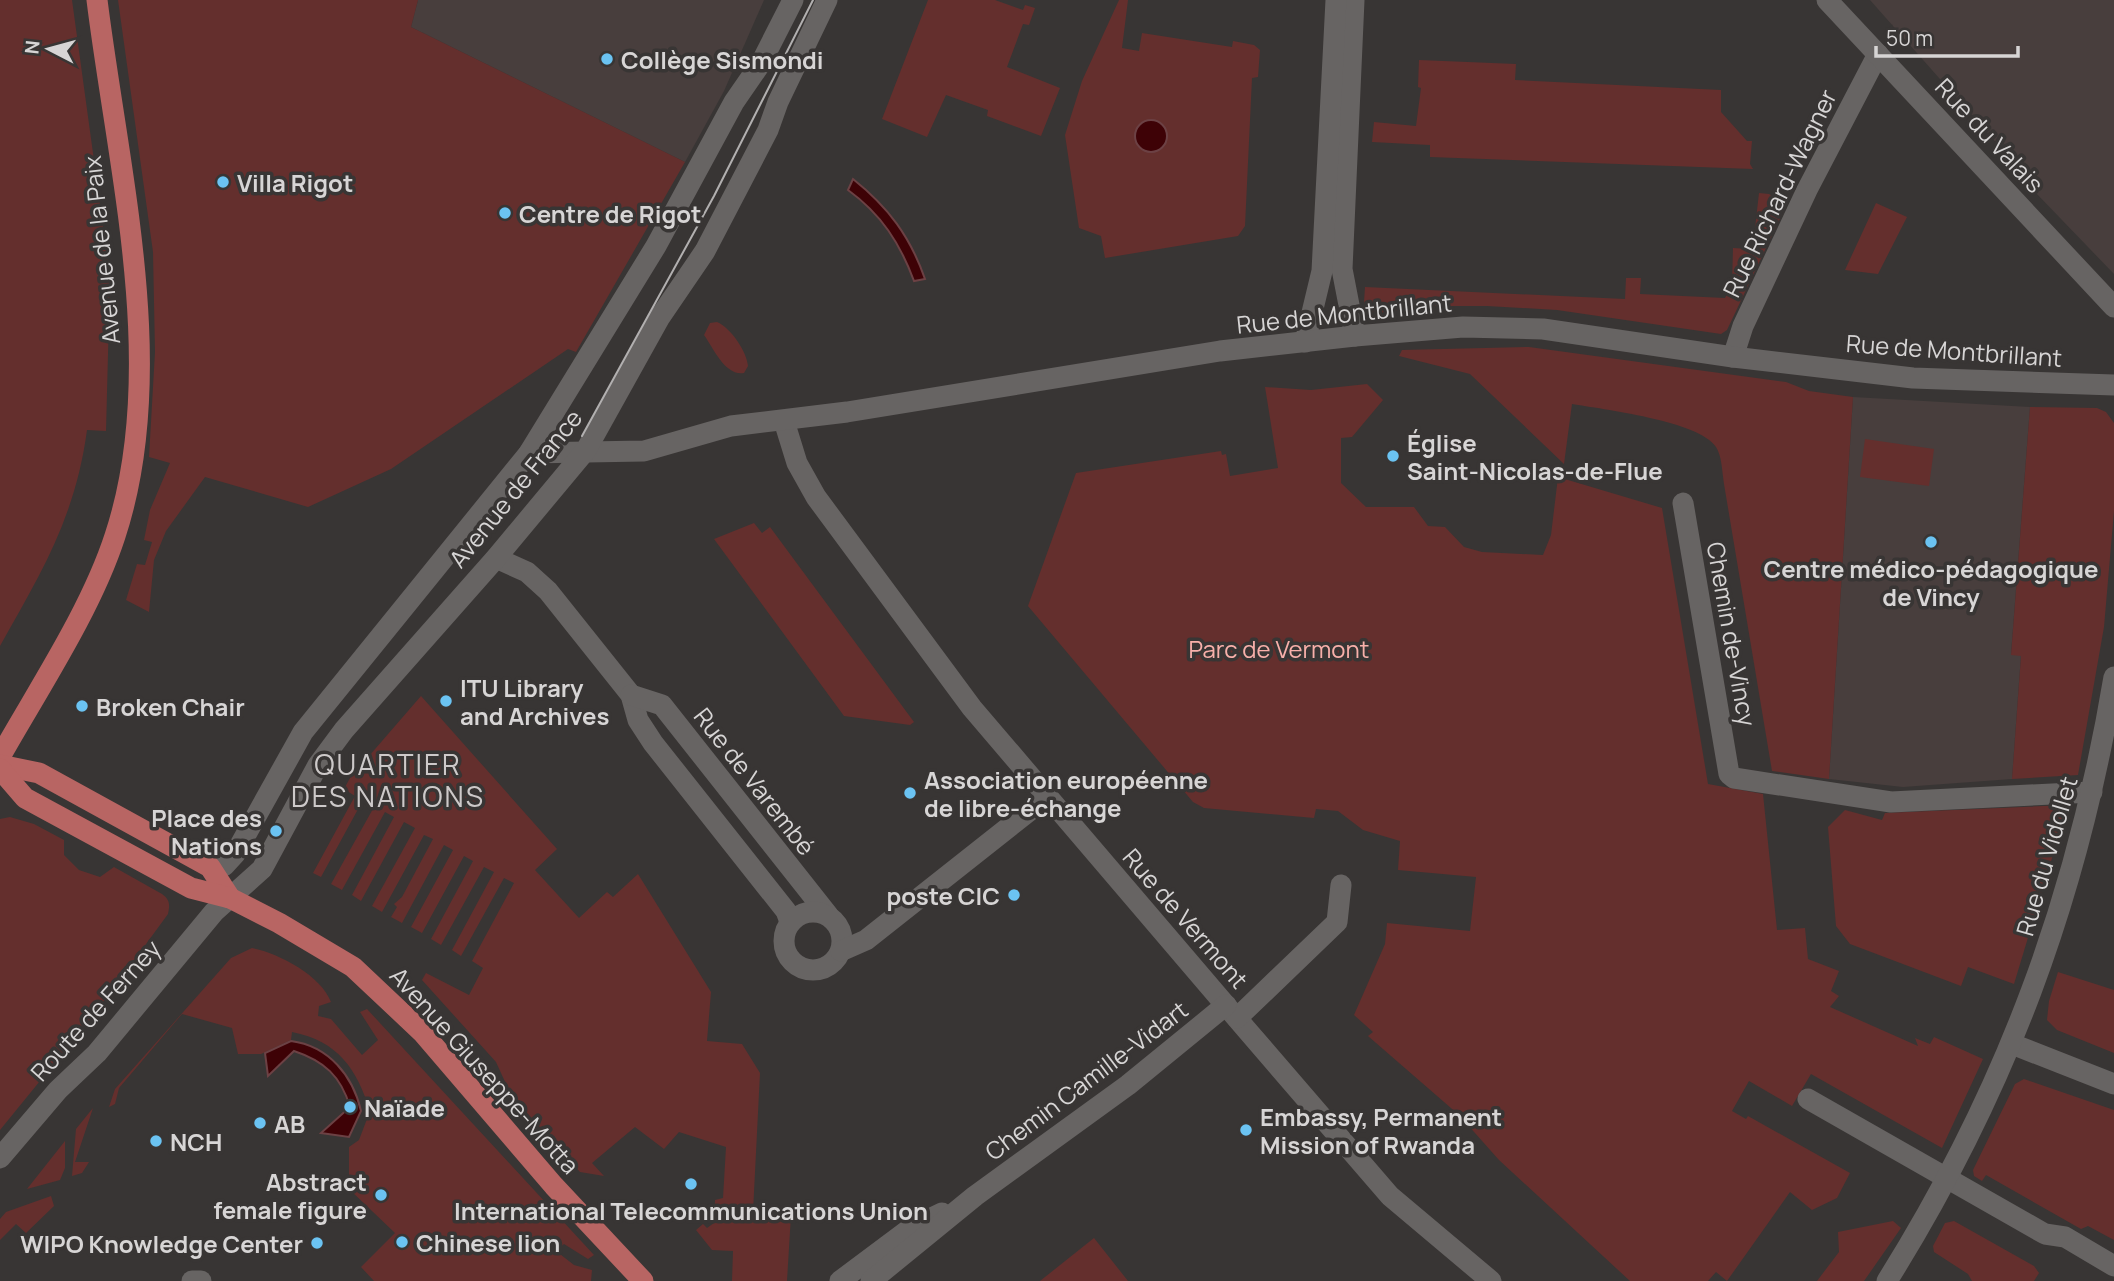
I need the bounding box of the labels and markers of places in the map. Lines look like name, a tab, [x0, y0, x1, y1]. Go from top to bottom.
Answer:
place label: Collège Sismondi	[621, 43, 824, 76]
marker: Collège Sismondi	[599, 51, 615, 67]
place label: Villa Rigot	[237, 166, 353, 199]
marker: Villa Rigot	[215, 174, 231, 190]
place label: Centre de Rigot	[519, 197, 701, 230]
marker: Centre de Rigot	[497, 205, 513, 221]
place label: Église Saint-Nicolas-de-Flue	[1407, 426, 1663, 487]
marker: Église Saint-Nicolas-de-Flue	[1385, 448, 1401, 464]
marker: Centre médico-pédagogique de Vincy	[1923, 534, 1939, 550]
place label: Centre médico-pédagogique de Vincy	[1764, 552, 2099, 613]
place label: ITU Library and Archives	[460, 671, 609, 732]
place label: Broken Chair	[96, 690, 245, 723]
marker: ITU Library and Archives	[438, 693, 454, 709]
marker: Broken Chair	[74, 698, 90, 714]
place label: Association européenne de libre-échange	[924, 763, 1208, 824]
marker: Association européenne de libre-échange	[902, 785, 918, 801]
place label: Place des Nations	[151, 801, 262, 862]
marker: Place des Nations	[268, 823, 284, 839]
place label: poste CIC	[887, 879, 1000, 912]
marker: poste CIC	[1006, 887, 1022, 903]
place label: Naïade	[364, 1091, 445, 1124]
marker: Naïade	[342, 1099, 358, 1115]
place label: Embassy, Permanent Mission of Rwanda	[1260, 1100, 1502, 1161]
place label: AB	[274, 1107, 305, 1140]
marker: AB	[252, 1115, 268, 1131]
marker: Embassy, Permanent Mission of Rwanda	[1238, 1122, 1254, 1138]
place label: NCH	[170, 1125, 222, 1158]
marker: NCH	[148, 1133, 164, 1149]
place label: Abstract female figure	[213, 1165, 367, 1226]
marker: International Telecommunications Union	[683, 1176, 699, 1192]
marker: Abstract female figure	[373, 1187, 389, 1203]
place label: International Telecommunications Union	[454, 1194, 928, 1227]
place label: Chinese lion	[416, 1226, 560, 1259]
place label: WIPO Knowledge Center	[20, 1227, 303, 1260]
marker: Chinese lion	[394, 1234, 410, 1250]
marker: WIPO Knowledge Center	[309, 1235, 325, 1251]

